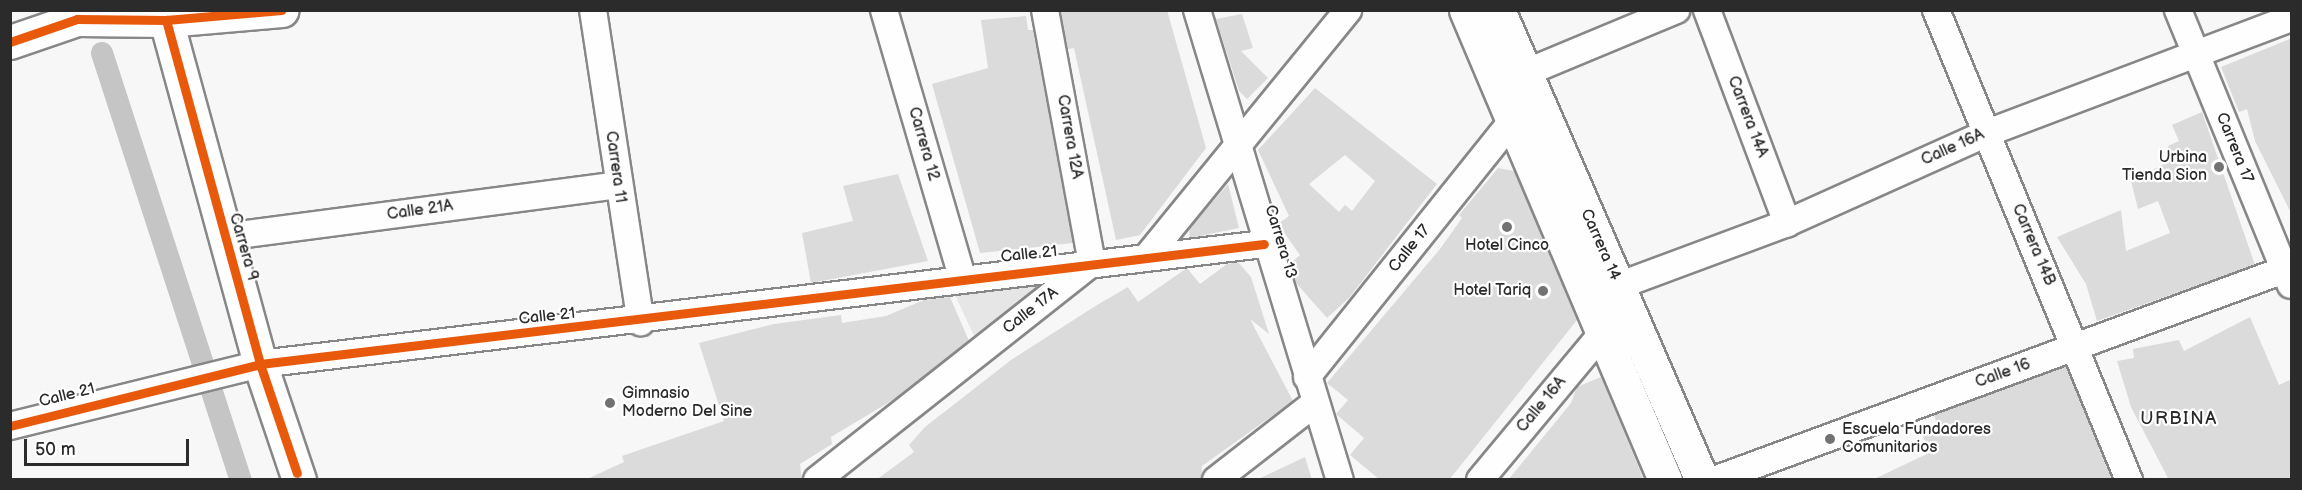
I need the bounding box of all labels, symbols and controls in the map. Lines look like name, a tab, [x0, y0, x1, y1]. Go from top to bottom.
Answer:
street label: Carrera 14A	[1723, 74, 1771, 160]
street label: Carrera 12A	[1052, 93, 1086, 181]
street label: Carrera 12	[903, 105, 943, 183]
street label: Carrera 17	[2211, 110, 2257, 186]
street label: Calle 16A	[1918, 126, 1988, 170]
street label: Carrera 11	[600, 130, 630, 204]
place label: Urbina Tienda Sion	[2122, 148, 2207, 186]
marker: Urbina Tienda Sion	[2212, 160, 2226, 174]
street label: Calle 21A	[386, 197, 454, 225]
street label: Carrera 14B	[2007, 201, 2059, 289]
street label: Carrera 13	[1260, 203, 1300, 281]
street label: Carrera 14	[1576, 206, 1624, 284]
street label: Carrera 9	[224, 211, 262, 283]
marker: Hotel Cinco	[1500, 220, 1514, 234]
street label: Calle 17	[1385, 221, 1435, 277]
place label: Hotel Cinco	[1465, 236, 1549, 256]
street label: Calle 21	[1000, 242, 1058, 268]
place label: Hotel Tariq	[1453, 281, 1531, 301]
street label: Calle 17A	[999, 283, 1063, 339]
marker: Hotel Tariq	[1536, 284, 1550, 298]
street label: Calle 21	[518, 304, 576, 330]
street label: Calle 16	[1973, 355, 2033, 393]
street label: Calle 16A	[1513, 373, 1571, 437]
street label: Calle 21	[37, 380, 97, 412]
place label: Gimnasio Moderno Del Sine	[622, 384, 753, 422]
marker: Gimnasio Moderno Del Sine	[603, 396, 617, 410]
district label: URBINA	[2140, 408, 2218, 430]
place label: Escuela Fundadores Comunitarios	[1842, 420, 1991, 458]
scale bar	[27, 427, 192, 465]
marker: Escuela Fundadores Comunitarios	[1823, 432, 1837, 446]
text: 50 m	[35, 439, 76, 460]

